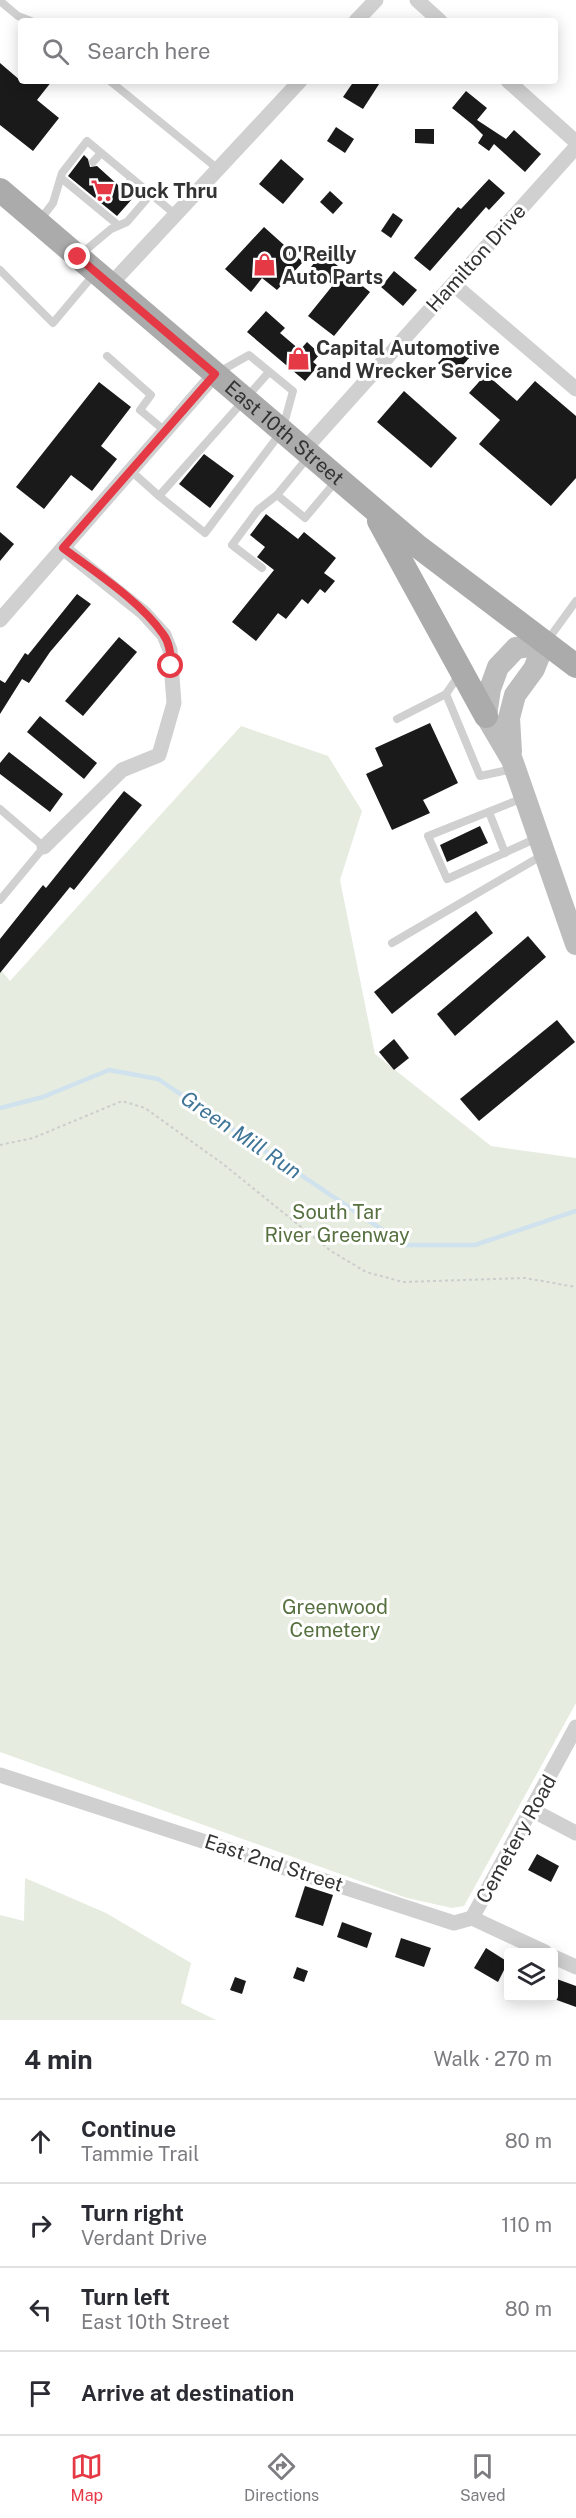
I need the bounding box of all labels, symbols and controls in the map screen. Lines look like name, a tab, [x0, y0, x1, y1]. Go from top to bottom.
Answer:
search box	[18, 18, 558, 84]
icon: search	[39, 35, 72, 68]
text: Search here	[87, 38, 211, 64]
supermarket icon: Duck Thru	[89, 178, 115, 204]
place label: Duck Thru	[120, 179, 218, 203]
street label: Hamilton Drive	[421, 199, 531, 317]
place label: O'Reilly Auto Parts	[282, 242, 383, 289]
route end	[64, 243, 90, 269]
shop icon: O'Reilly Auto Parts	[251, 252, 277, 278]
place label: Capital Automotive and Wrecker Service	[316, 336, 513, 383]
shop icon: Capital Automotive and Wrecker Service	[285, 346, 311, 372]
street label: East 10th Street	[220, 375, 349, 490]
route start	[157, 652, 183, 678]
water label: Green Mill Run	[176, 1085, 306, 1184]
park label: South Tar River Greenway	[264, 1200, 410, 1247]
park label: Greenwood Cemetery	[282, 1595, 388, 1642]
street label: Cemetery Road	[471, 1771, 561, 1907]
street label: East 2nd Street	[202, 1829, 346, 1897]
map controls	[504, 1948, 558, 2002]
button: layers	[504, 1948, 558, 2002]
text: 4 min	[24, 2044, 93, 2075]
text: Walk · 270 m	[433, 2047, 552, 2071]
text: Continue	[81, 2116, 176, 2142]
icon: ahead	[24, 2125, 57, 2158]
text: 80 m	[505, 2129, 552, 2153]
text: Tammie Trail	[81, 2142, 199, 2166]
text: Turn right	[81, 2200, 184, 2226]
icon: right	[24, 2209, 57, 2242]
text: 110 m	[501, 2213, 552, 2237]
text: Verdant Drive	[81, 2226, 207, 2250]
text: Turn left	[81, 2284, 170, 2310]
icon: left	[24, 2293, 57, 2326]
text: 80 m	[505, 2297, 552, 2321]
text: East 10th Street	[81, 2310, 230, 2334]
icon: arrive	[24, 2377, 57, 2410]
text: Arrive at destination	[81, 2380, 294, 2406]
tab: Map	[70, 2450, 103, 2505]
tab: Directions	[244, 2450, 319, 2505]
tab: Saved	[460, 2450, 506, 2505]

